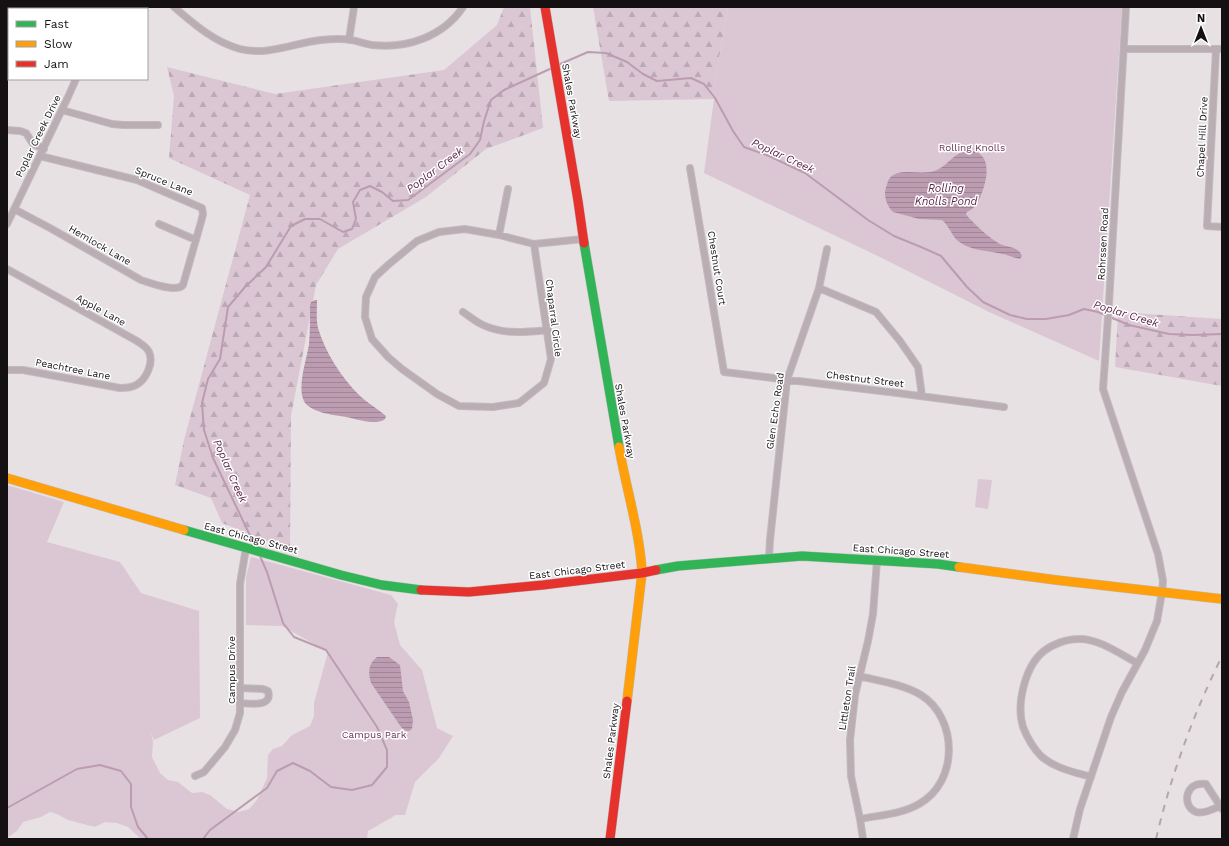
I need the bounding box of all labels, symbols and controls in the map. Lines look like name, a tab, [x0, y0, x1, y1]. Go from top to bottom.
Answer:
legend	[8, 8, 148, 80]
north arrow	[1181, 8, 1221, 48]
text: N	[1197, 12, 1205, 25]
text: Fast	[44, 17, 69, 31]
text: Slow	[44, 37, 72, 51]
text: Jam	[44, 57, 69, 71]
street label: Shales Parkway	[560, 63, 584, 140]
street label: Poplar Creek Drive	[13, 93, 63, 179]
street label: Chapel Hill Drive	[1194, 96, 1210, 178]
water label: Poplar Creek	[750, 136, 817, 177]
park label: Rolling Knolls	[939, 142, 1005, 153]
water label: Poplar Creek	[404, 144, 467, 196]
street label: Spruce Lane	[134, 164, 195, 198]
water label: Rolling Knolls Pond	[915, 182, 979, 208]
street label: Rohrssen Road	[1096, 207, 1110, 281]
street label: Hemlock Lane	[67, 223, 133, 267]
street label: Chestnut Court	[706, 230, 728, 307]
street label: Chaparral Circle	[544, 278, 564, 358]
street label: Apple Lane	[74, 292, 128, 328]
water label: Poplar Creek	[1092, 298, 1161, 330]
street label: Peachtree Lane	[35, 356, 111, 382]
street label: Chestnut Street	[825, 369, 905, 389]
street label: Glen Echo Road	[764, 372, 786, 450]
street label: Shales Parkway	[613, 383, 637, 460]
water label: Poplar Creek	[210, 437, 250, 505]
street label: East Chicago Street	[203, 520, 300, 556]
street label: East Chicago Street	[852, 542, 950, 560]
street label: East Chicago Street	[528, 559, 626, 581]
street label: Campus Drive	[226, 636, 237, 704]
street label: Littleton Trail	[836, 665, 858, 731]
street label: Shales Parkway	[601, 702, 621, 779]
park label: Campus Park	[342, 729, 407, 740]

